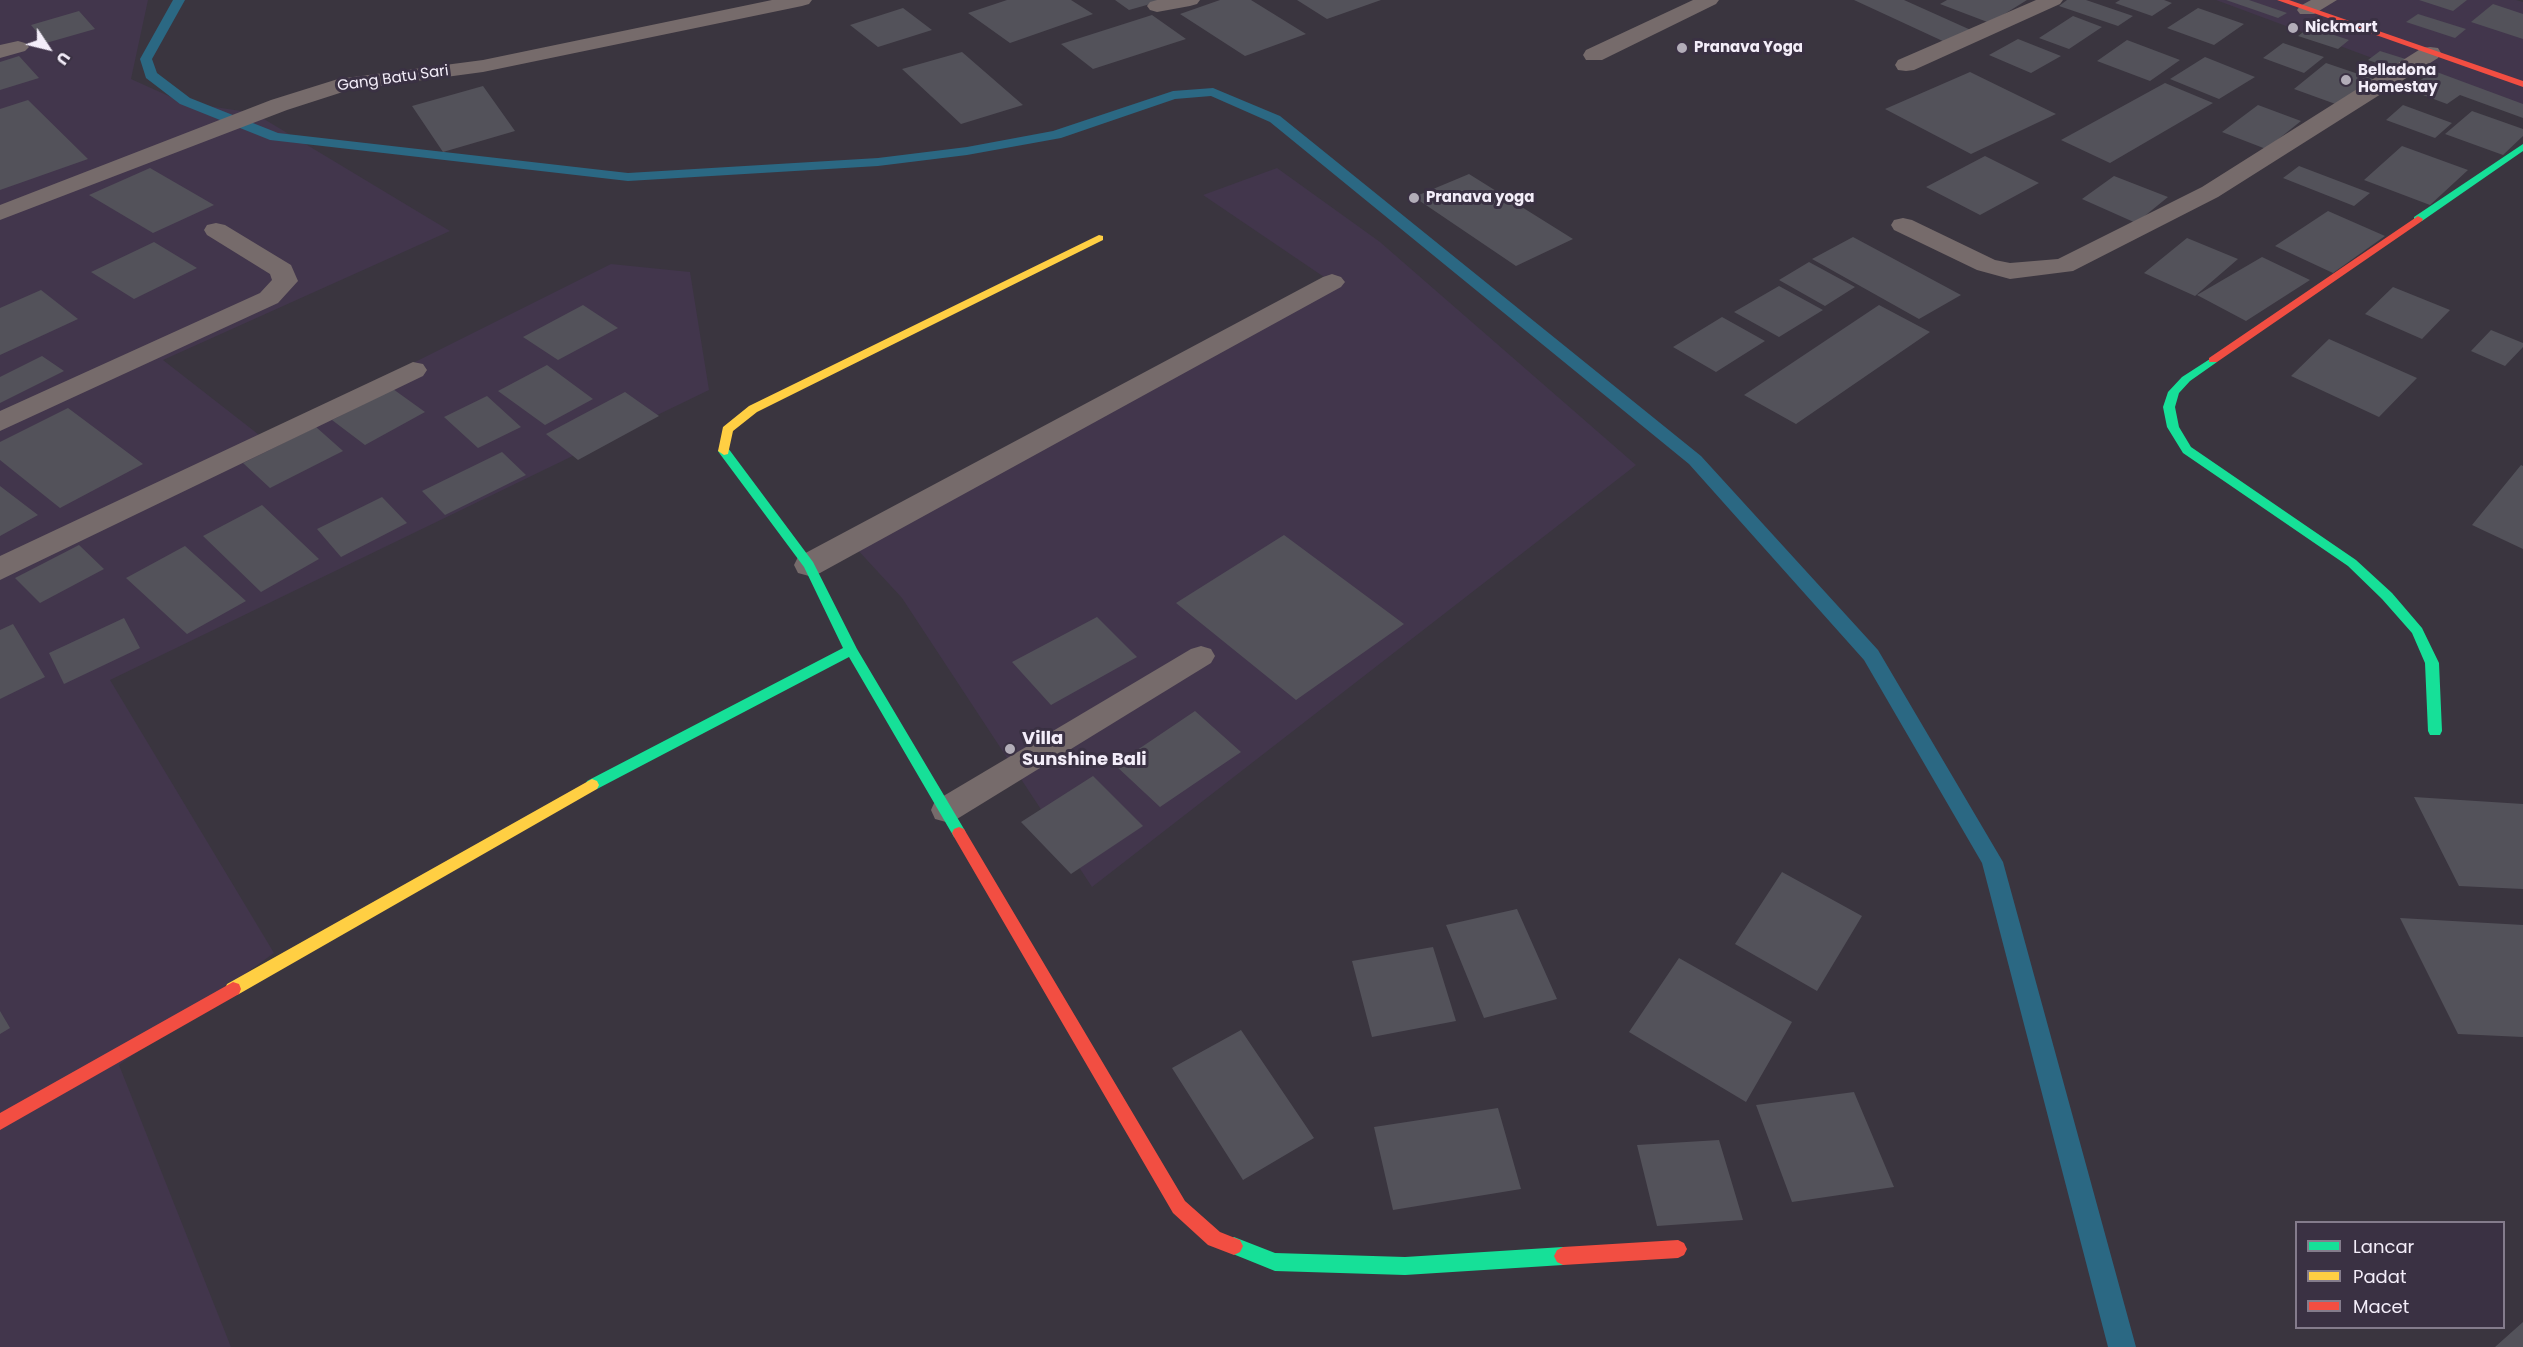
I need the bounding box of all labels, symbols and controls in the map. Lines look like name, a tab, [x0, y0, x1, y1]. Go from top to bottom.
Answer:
north arrow	[18, 18, 78, 78]
place label: Nickmart	[2305, 19, 2378, 37]
marker: Nickmart	[2286, 21, 2300, 35]
place label: Pranava Yoga	[1694, 39, 1803, 57]
marker: Pranava Yoga	[1675, 41, 1689, 55]
text: U	[50, 47, 76, 70]
street label: Gang Batu Sari	[336, 62, 450, 96]
place label: Belladona Homestay	[2358, 62, 2438, 97]
marker: Belladona Homestay	[2339, 73, 2353, 87]
place label: Pranava yoga	[1426, 189, 1534, 207]
marker: Pranava yoga	[1407, 191, 1421, 205]
place label: Villa Sunshine Bali	[1022, 728, 1147, 771]
marker: Villa Sunshine Bali	[1003, 742, 1017, 756]
legend	[2295, 1221, 2505, 1329]
text: Lancar	[2353, 1234, 2414, 1259]
text: Padat	[2353, 1264, 2406, 1289]
text: Macet	[2353, 1294, 2409, 1319]

